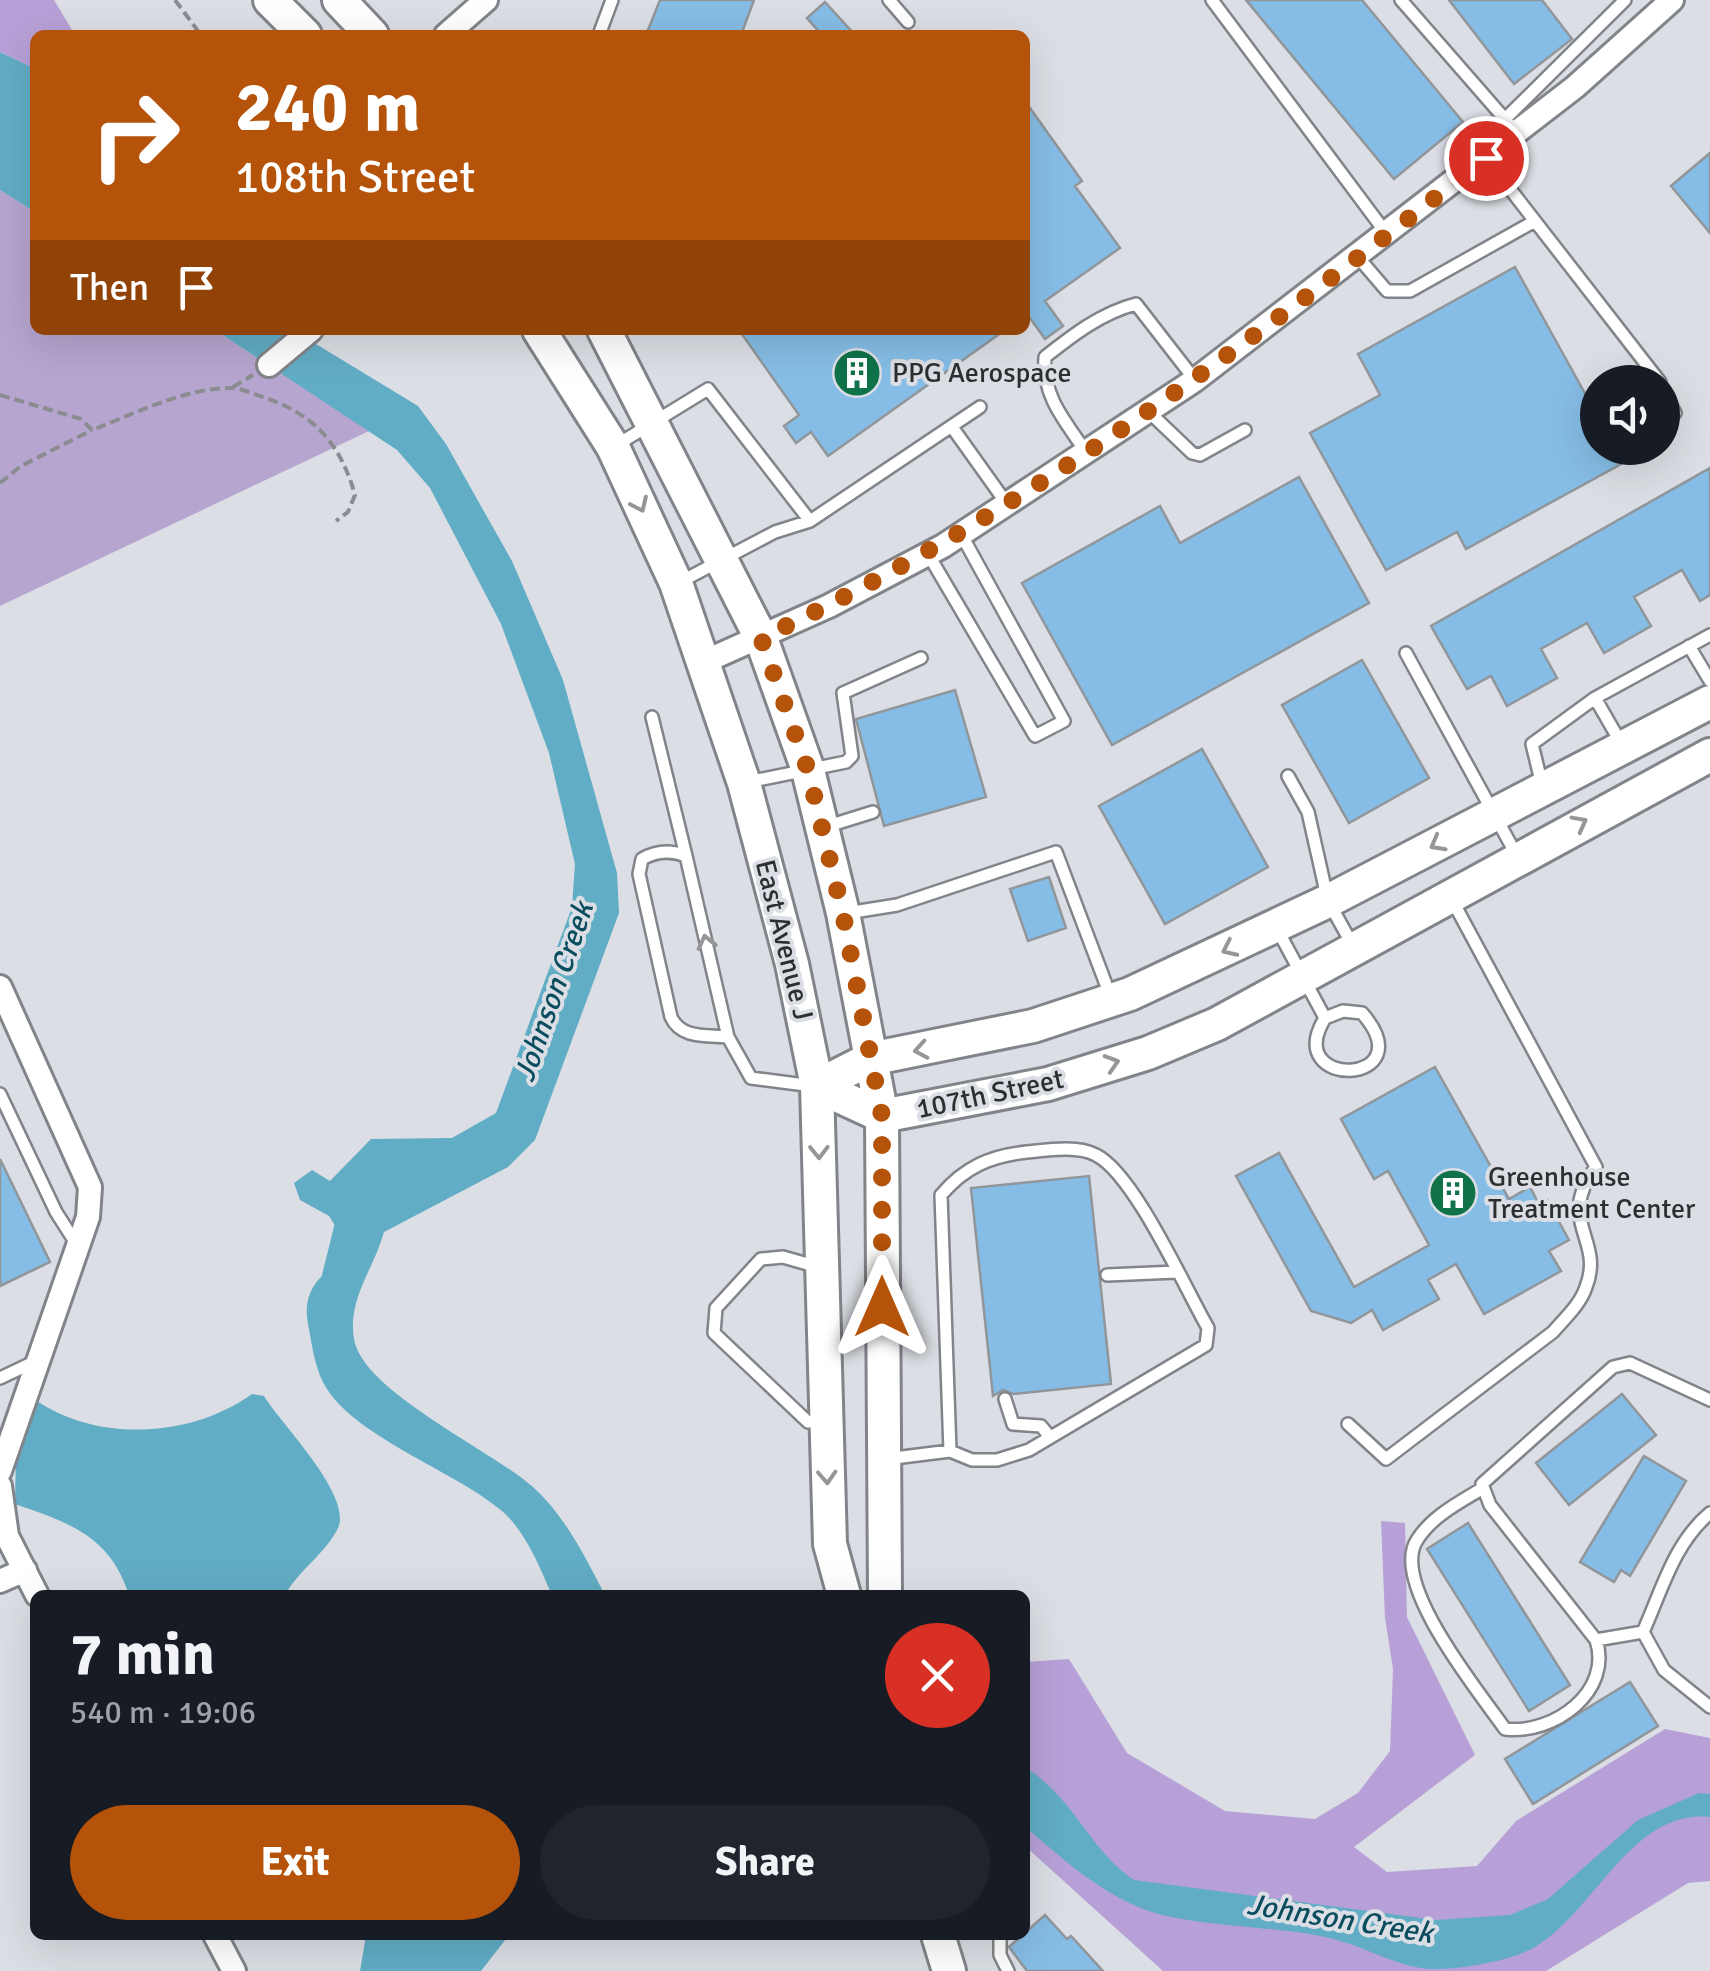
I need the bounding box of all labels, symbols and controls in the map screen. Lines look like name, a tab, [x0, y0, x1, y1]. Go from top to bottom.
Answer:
text: 240 m	[235, 64, 420, 150]
icon: right	[70, 70, 200, 200]
pin	[1444, 116, 1529, 201]
icon: arrive	[1459, 131, 1514, 186]
text: 108th Street	[235, 150, 475, 205]
icon: arrive	[169, 260, 224, 315]
text: Then	[70, 264, 149, 311]
building icon: PPG Aerospace	[831, 347, 883, 399]
place label: PPG Aerospace	[892, 356, 1071, 390]
map controls	[1580, 365, 1680, 465]
button: sound	[1580, 365, 1680, 465]
one-way arrow	[627, 495, 647, 513]
one-way arrow	[1570, 816, 1588, 835]
one-way arrow	[1430, 831, 1448, 851]
street label: East Avenue J	[748, 856, 820, 1024]
water label: Johnson Creek	[506, 895, 603, 1087]
one-way arrow	[697, 933, 718, 950]
one-way arrow	[1221, 937, 1239, 957]
one-way arrow	[913, 1039, 929, 1060]
one-way arrow	[1102, 1055, 1119, 1075]
street label: 107th Street	[913, 1062, 1067, 1126]
one-way arrow	[808, 1144, 829, 1160]
place label: Greenhouse Treatment Center	[1488, 1160, 1696, 1226]
building icon: Greenhouse Treatment Center	[1427, 1167, 1479, 1219]
position arrow	[830, 1255, 934, 1359]
one-way arrow	[816, 1469, 837, 1485]
text: 7 min	[70, 1618, 215, 1692]
button: close	[885, 1623, 990, 1728]
text: 540 m · 19:06	[70, 1693, 256, 1732]
button: Exit	[70, 1805, 520, 1920]
button: Share	[540, 1805, 990, 1920]
water label: Johnson Creek	[1245, 1886, 1438, 1952]

